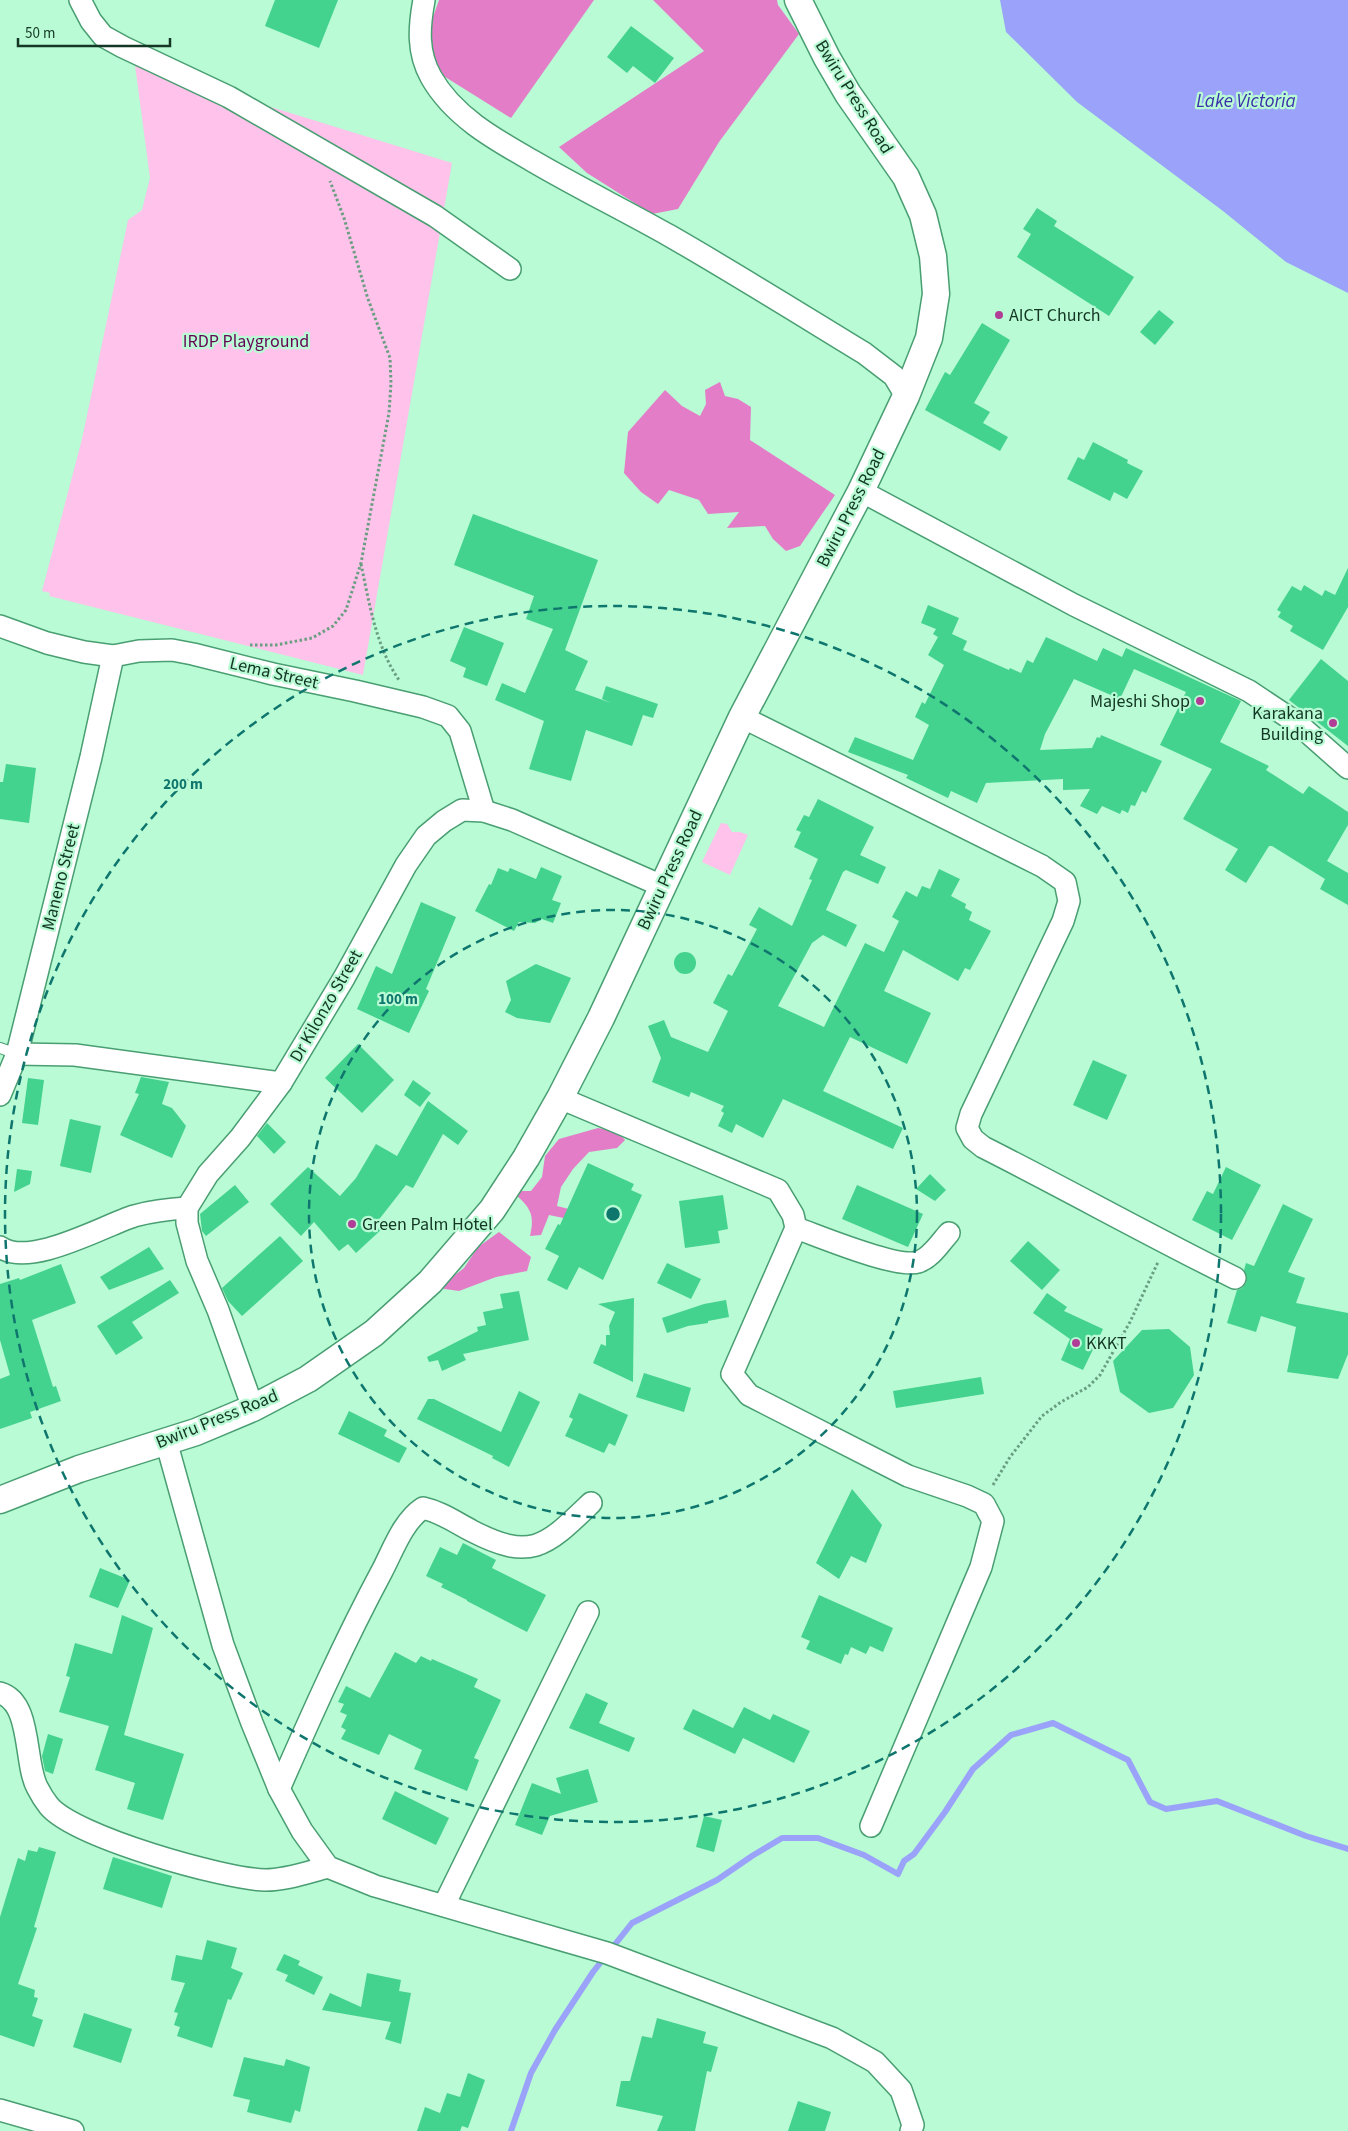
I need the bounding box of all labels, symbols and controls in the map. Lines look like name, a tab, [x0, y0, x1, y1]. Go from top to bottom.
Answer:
scale bar	[18, 15, 170, 47]
text: 50 m	[25, 23, 55, 44]
street label: Bwiru Press Road	[809, 35, 899, 159]
water label: Lake Victoria	[1196, 88, 1296, 115]
place label: AICT Church	[1009, 303, 1101, 328]
marker: AICT Church	[993, 309, 1005, 321]
park label: IRDP Playground	[183, 329, 309, 354]
street label: Bwiru Press Road	[810, 444, 892, 572]
street label: Lema Street	[227, 651, 321, 695]
place label: Majeshi Shop	[1090, 689, 1190, 714]
marker: Majeshi Shop	[1194, 695, 1206, 707]
place label: Karakana Building	[1252, 701, 1323, 747]
marker: Karakana Building	[1327, 717, 1339, 729]
text: 200 m	[163, 774, 203, 795]
street label: Bwiru Press Road	[631, 806, 709, 934]
street label: Maneno Street	[36, 821, 86, 933]
street label: Dr Kilonzo Street	[284, 945, 368, 1067]
text: 100 m	[378, 989, 418, 1010]
centre of rings	[604, 1205, 622, 1223]
place label: Green Palm Hotel	[362, 1212, 493, 1237]
marker: Green Palm Hotel	[346, 1218, 358, 1230]
place label: KKKT	[1086, 1331, 1127, 1356]
marker: KKKT	[1070, 1337, 1082, 1349]
street label: Bwiru Press Road	[152, 1383, 282, 1455]

